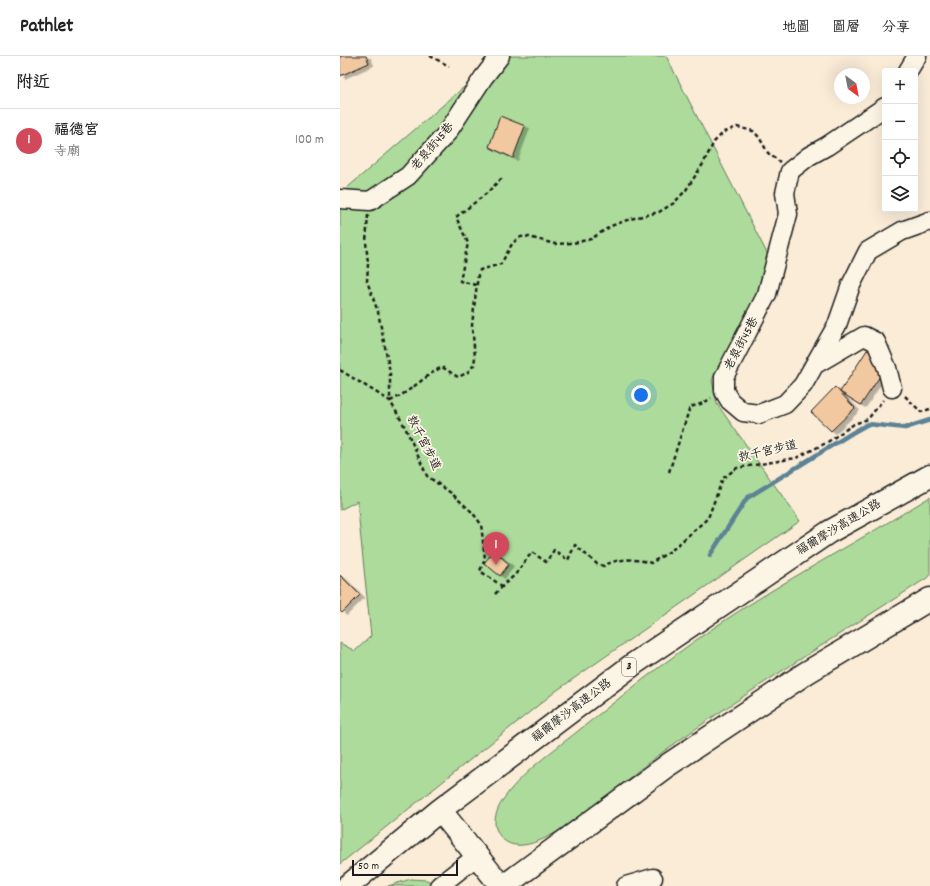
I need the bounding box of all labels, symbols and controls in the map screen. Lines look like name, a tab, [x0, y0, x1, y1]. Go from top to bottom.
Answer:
text: Pathlet	[20, 14, 73, 41]
text: 地圖	[782, 18, 810, 38]
text: 圖層	[832, 18, 860, 38]
text: 分享	[882, 18, 910, 38]
north arrow	[834, 68, 870, 104]
map controls	[882, 68, 918, 212]
button: +	[882, 68, 918, 104]
text: 附近	[16, 72, 50, 96]
button: −	[882, 104, 918, 140]
street label: 老泉街45巷	[408, 119, 458, 175]
text: 福德宮	[54, 120, 99, 142]
text: 1	[28, 131, 30, 150]
text: 100 m	[295, 131, 324, 150]
button: locate	[882, 140, 918, 176]
text: 寺廟	[54, 143, 80, 162]
button: layers	[882, 176, 918, 212]
street label: 老泉街45巷	[721, 314, 763, 374]
your location	[631, 385, 651, 405]
street label: 救千宮步道	[402, 412, 444, 474]
street label: 救千宮步道	[737, 437, 799, 467]
street label: 福爾摩沙高速公路	[793, 496, 885, 560]
pin: 1	[483, 532, 509, 565]
road number: 3	[622, 658, 636, 676]
street label: 福爾摩沙高速公路	[529, 675, 615, 747]
scale bar	[352, 858, 458, 877]
text: 50 m	[358, 859, 379, 875]

